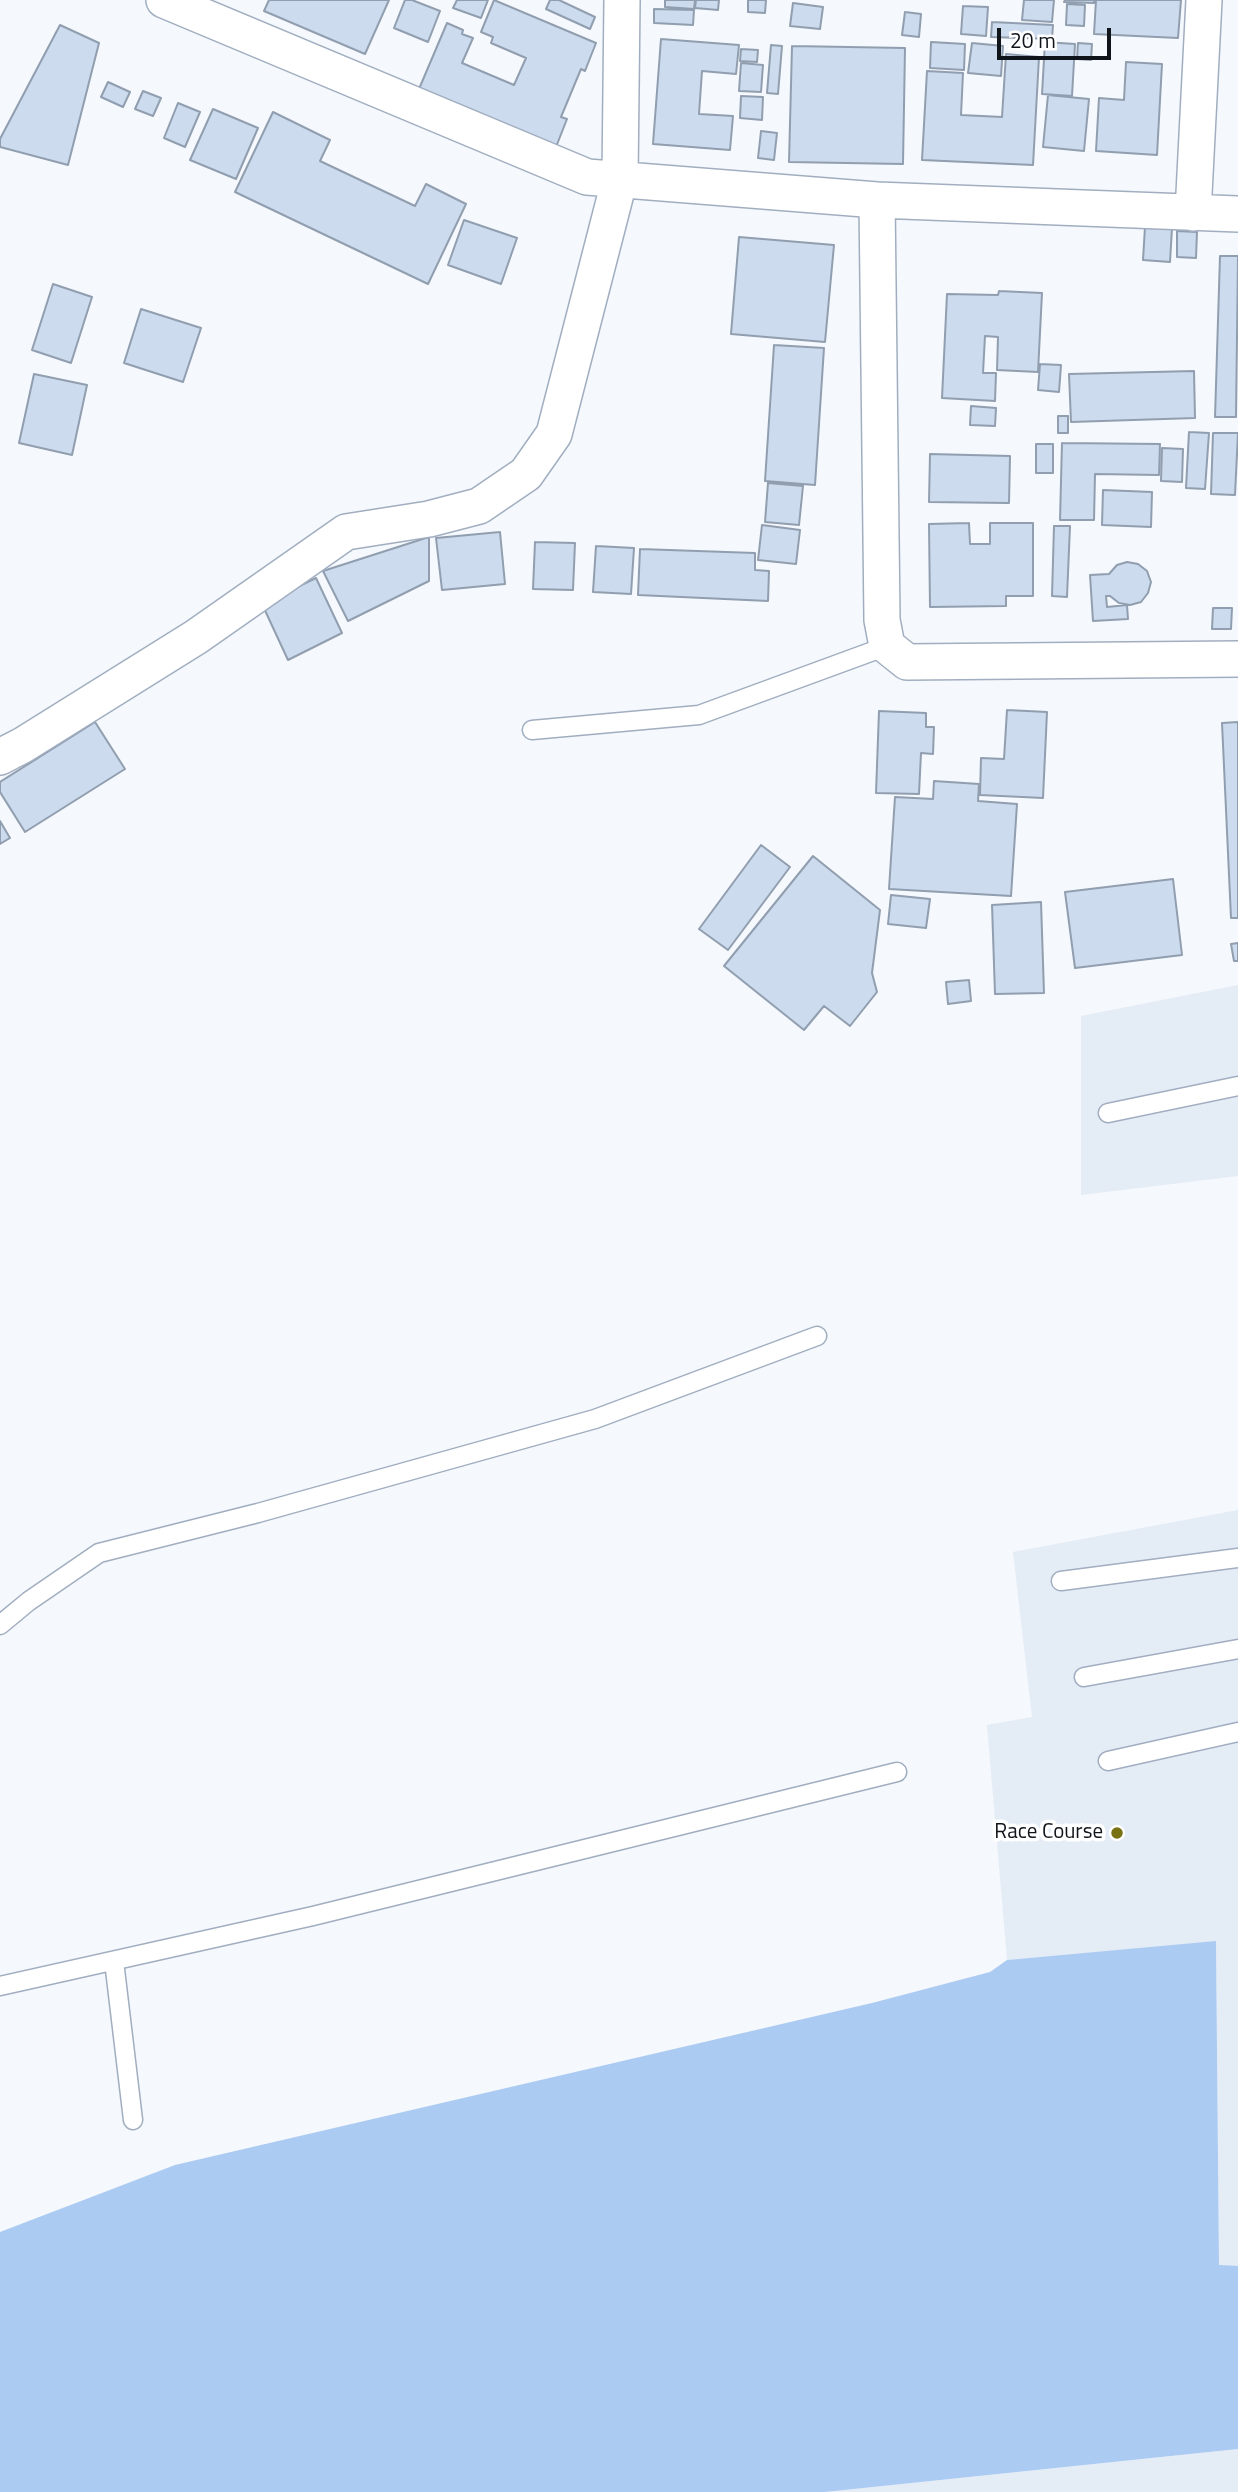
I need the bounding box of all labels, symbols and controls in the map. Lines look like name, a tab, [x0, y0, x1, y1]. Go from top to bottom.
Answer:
scale bar	[1000, 14, 1114, 58]
text: 20 m	[1010, 24, 1056, 56]
place label: Race Course	[994, 1820, 1103, 1846]
marker: Race Course	[1109, 1825, 1125, 1841]

